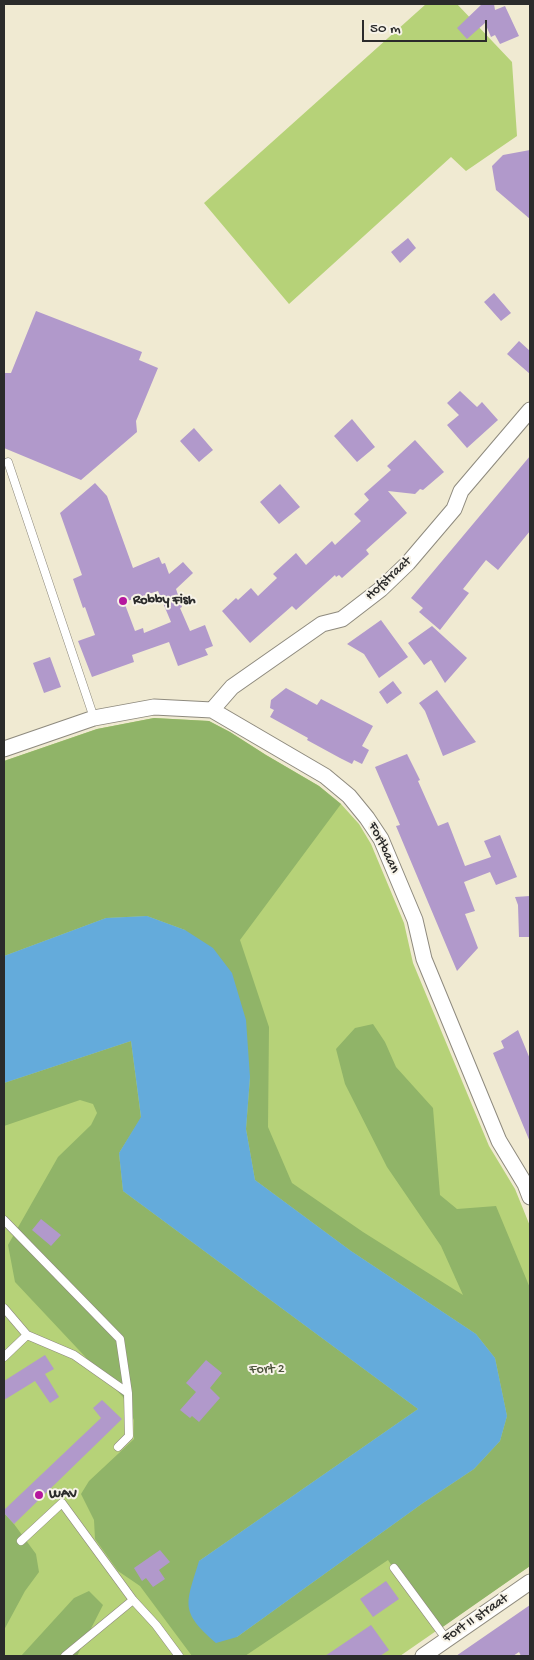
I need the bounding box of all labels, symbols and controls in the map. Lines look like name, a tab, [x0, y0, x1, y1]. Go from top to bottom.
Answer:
scale bar	[364, 10, 489, 42]
text: 50 m	[370, 20, 401, 38]
street label: Hofstraat	[363, 554, 415, 604]
place label: Robby Fish	[133, 593, 195, 609]
marker: Robby Fish	[117, 595, 129, 607]
street label: Fortbaan	[363, 820, 403, 876]
park label: Fort 2	[249, 1362, 285, 1378]
place label: WAV	[49, 1487, 77, 1503]
marker: WAV	[33, 1489, 45, 1501]
street label: Fort II straat	[440, 1591, 512, 1647]

